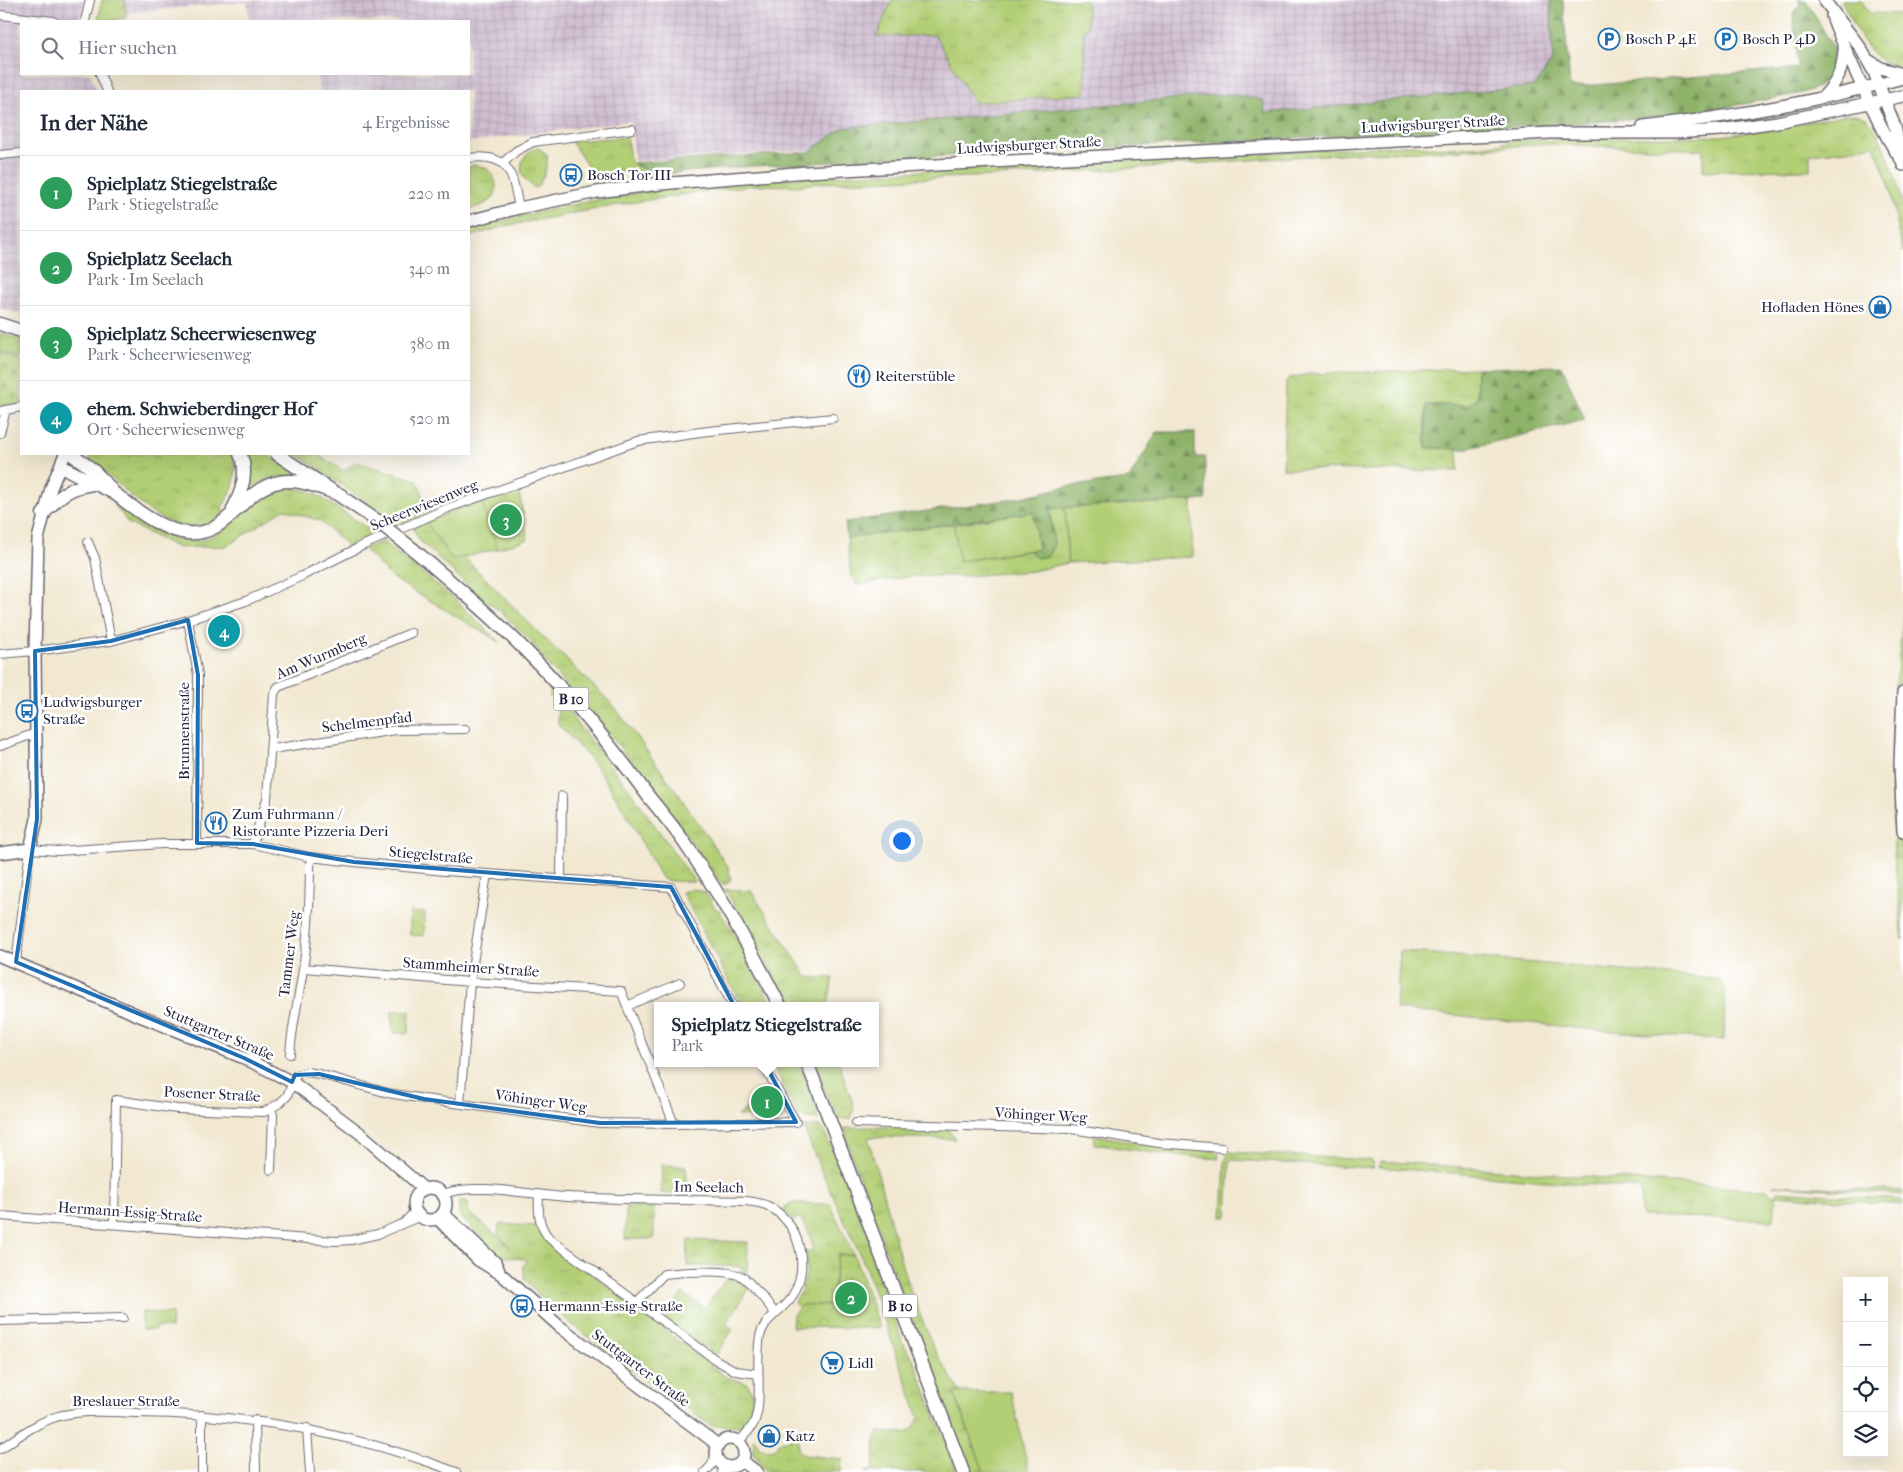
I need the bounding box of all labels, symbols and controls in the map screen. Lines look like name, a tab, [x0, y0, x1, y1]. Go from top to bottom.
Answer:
search box	[20, 20, 470, 75]
parking icon: Bosch P 4E	[1597, 27, 1621, 51]
parking icon: Bosch P 4D	[1714, 27, 1738, 51]
place label: Bosch P 4E	[1625, 30, 1696, 48]
place label: Bosch P 4D	[1742, 30, 1816, 48]
icon: search	[38, 34, 66, 62]
text: Hier suchen	[78, 37, 177, 59]
text: In der Nähe	[40, 111, 148, 135]
street label: Ludwigsburger Straße	[1360, 111, 1506, 137]
text: 4 Ergebnisse	[362, 113, 450, 132]
street label: Ludwigsburger Straße	[956, 132, 1102, 158]
bus stop icon: Bosch Tor III	[559, 163, 583, 187]
place label: Bosch Tor III	[587, 166, 672, 184]
text: Spielplatz Stiegelstraße	[87, 173, 277, 195]
text: 1	[53, 184, 59, 203]
text: 220 m	[408, 184, 450, 203]
text: Park · Stiegelstraße	[87, 195, 219, 214]
text: Spielplatz Seelach	[87, 248, 232, 270]
text: 2	[52, 259, 60, 278]
text: 340 m	[408, 259, 450, 278]
text: Park · Im Seelach	[87, 270, 204, 289]
shop icon: Hofladen Hönes	[1868, 295, 1892, 319]
place label: Hofladen Hönes	[1761, 298, 1864, 316]
text: Spielplatz Scheerwiesenweg	[87, 323, 316, 345]
text: 3	[53, 334, 59, 353]
text: 380 m	[410, 334, 450, 353]
text: Park · Scheerwiesenweg	[87, 345, 251, 364]
restaurant icon: Reiterstüble	[847, 364, 871, 388]
place label: Reiterstüble	[875, 367, 956, 385]
text: ehem. Schwieberdinger Hof	[87, 398, 314, 420]
text: 4	[51, 409, 61, 428]
text: 520 m	[409, 409, 450, 428]
text: Ort · Scheerwiesenweg	[87, 420, 245, 439]
street label: Scheerwiesenweg	[368, 475, 481, 535]
pin: 3	[490, 501, 522, 539]
pin: 4	[208, 612, 240, 650]
street label: Am Wurmberg	[272, 628, 370, 684]
street label: Brunnenstraße	[175, 681, 193, 780]
road number: B 10	[554, 688, 588, 711]
place label: Ludwigsburger Straße	[43, 693, 143, 728]
bus stop icon: Ludwigsburger Straße	[15, 699, 39, 723]
street label: Schelmenpfad	[321, 707, 414, 736]
place label: Zum Fuhrmann / Ristorante Pizzeria Deri	[232, 805, 389, 840]
restaurant icon: Zum Fuhrmann / Ristorante Pizzeria Deri	[204, 811, 228, 835]
your location	[889, 828, 915, 854]
street label: Stiegelstraße	[388, 842, 474, 868]
street label: Tammer Weg	[275, 909, 303, 998]
street label: Stammheimer Straße	[402, 953, 540, 981]
street label: Stuttgarter Straße	[161, 1002, 277, 1065]
popup	[654, 1002, 879, 1067]
text: Spielplatz Stiegelstraße	[671, 1014, 862, 1036]
text: Park	[671, 1036, 703, 1055]
street label: Posener Straße	[163, 1082, 261, 1106]
pin: 1	[751, 1083, 783, 1121]
street label: Vöhinger Weg	[493, 1085, 589, 1116]
street label: Vöhinger Weg	[993, 1104, 1089, 1126]
street label: Im Seelach	[674, 1177, 745, 1197]
street label: Hermann-Essig-Straße	[57, 1198, 203, 1226]
map controls	[1843, 1277, 1888, 1457]
button: +	[1843, 1277, 1888, 1322]
pin: 2	[835, 1279, 867, 1317]
bus stop icon: Hermann-Essig-Straße	[510, 1294, 534, 1318]
road number: B 10	[882, 1294, 918, 1318]
place label: Hermann-Essig-Straße	[538, 1297, 683, 1315]
button: −	[1843, 1322, 1888, 1367]
street label: Stuttgarter Straße	[588, 1325, 694, 1411]
supermarket icon: Lidl	[820, 1351, 844, 1375]
place label: Lidl	[848, 1354, 874, 1372]
button: locate	[1843, 1367, 1888, 1412]
street label: Breslauer Straße	[72, 1392, 180, 1410]
button: layers	[1843, 1412, 1888, 1457]
shop icon: Katz	[757, 1424, 781, 1448]
place label: Katz	[785, 1427, 815, 1445]

